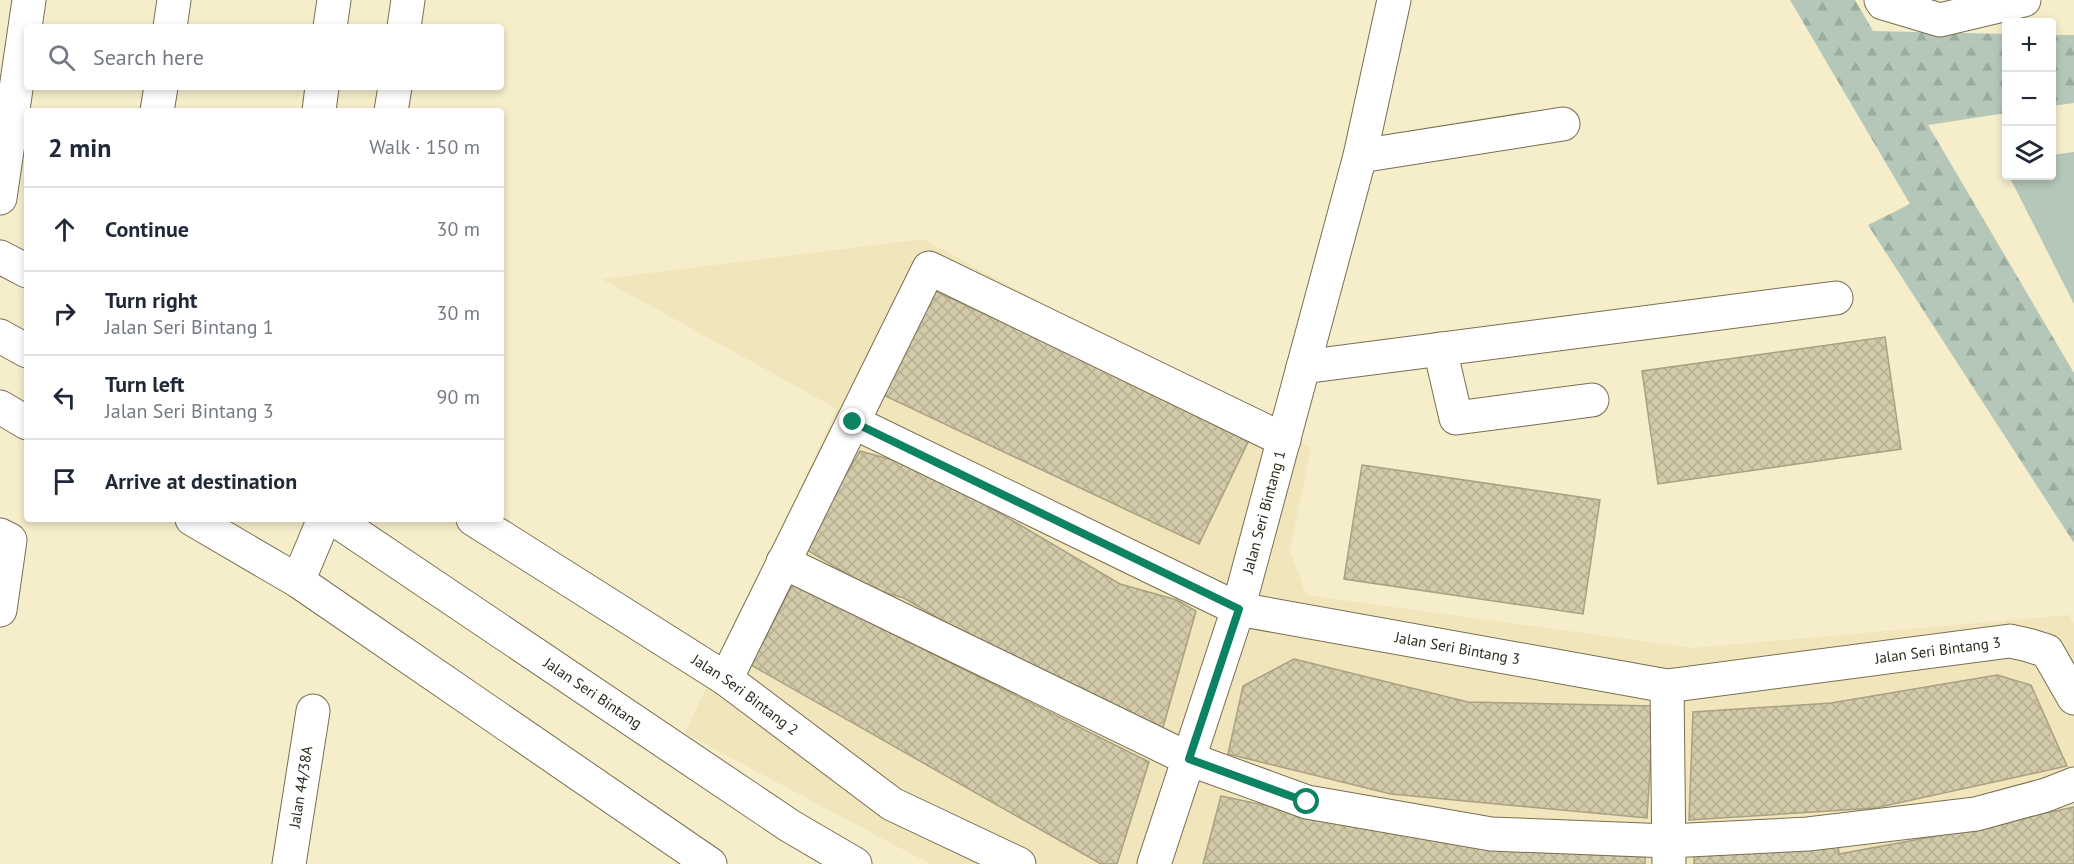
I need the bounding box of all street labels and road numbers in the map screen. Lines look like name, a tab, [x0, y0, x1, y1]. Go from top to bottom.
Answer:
street label: Jalan Seri Bintang 1	[1238, 448, 1289, 576]
street label: Jalan Seri Bintang 3	[1393, 627, 1522, 668]
street label: Jalan Seri Bintang 3	[1873, 632, 2002, 668]
street label: Jalan Seri Bintang 2	[688, 649, 802, 739]
street label: Jalan Seri Bintang	[539, 652, 646, 733]
street label: Jalan 44/38A	[285, 744, 316, 830]

